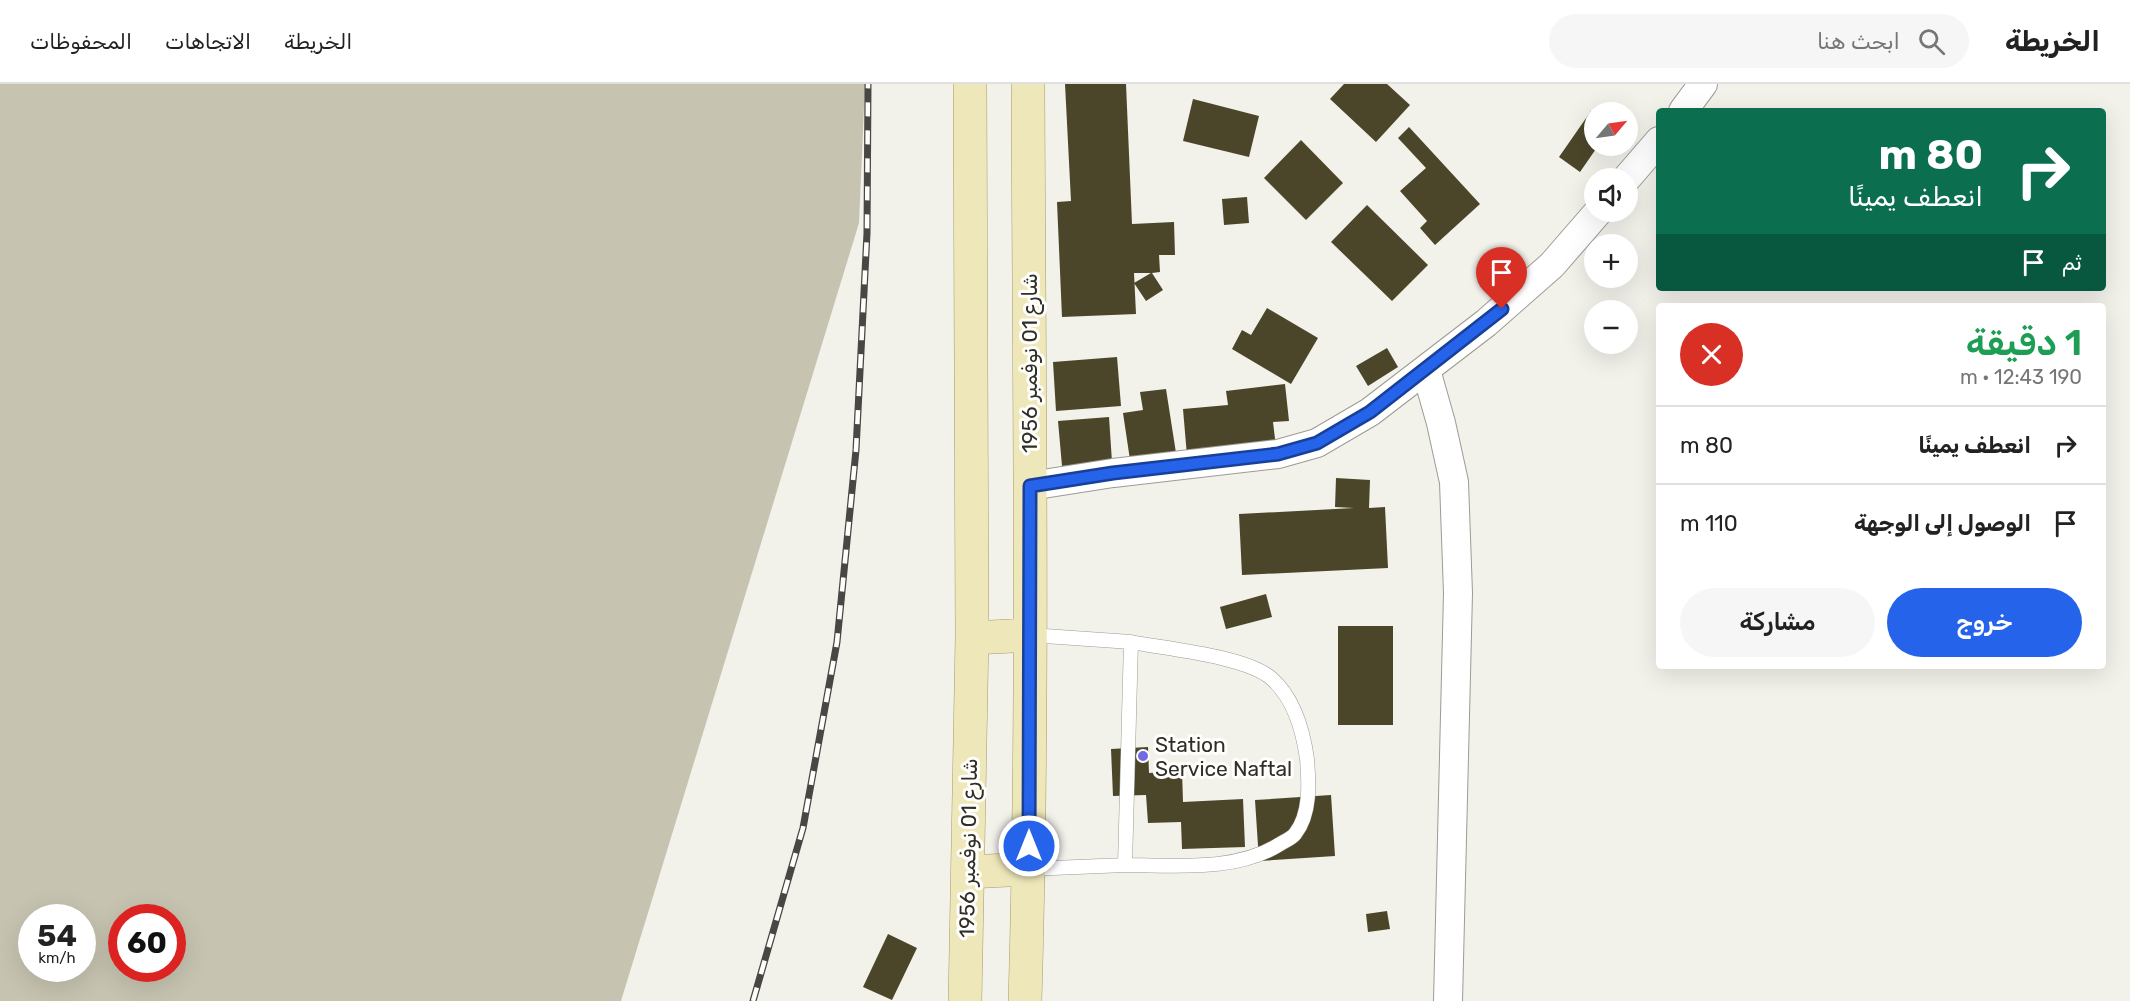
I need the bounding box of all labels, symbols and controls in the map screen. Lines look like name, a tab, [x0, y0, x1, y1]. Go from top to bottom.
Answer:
search box	[1549, 14, 1969, 68]
icon: search	[1915, 25, 1948, 58]
text: الخريطة	[2005, 25, 2100, 58]
text: ابحث هنا	[1817, 28, 1900, 55]
text: المحفوظات	[30, 29, 132, 54]
text: الاتجاهات	[165, 29, 251, 54]
text: الخريطة	[284, 29, 352, 54]
north arrow	[1584, 102, 1638, 156]
map controls	[1584, 102, 1638, 354]
text: 80 m	[1879, 130, 1983, 180]
icon: right	[2004, 132, 2082, 210]
button: sound	[1584, 168, 1638, 222]
text: انعطف يمينًا	[1848, 181, 1983, 213]
button: +	[1584, 234, 1638, 288]
icon: arrive	[2017, 246, 2050, 279]
pin	[1476, 247, 1527, 309]
text: ثم	[2062, 249, 2082, 276]
icon: arrive	[1485, 256, 1518, 289]
street label: شارع 01 نوفمبر 1956	[1017, 273, 1044, 453]
button: −	[1584, 300, 1638, 354]
text: 1 دقيقة	[1966, 321, 2082, 364]
button: close	[1680, 323, 1743, 386]
text: 190 m · 12:43	[1960, 365, 2082, 389]
icon: right	[2049, 429, 2082, 462]
text: 80 m	[1680, 432, 1733, 459]
text: انعطف يمينًا	[1918, 432, 2031, 459]
icon: arrive	[2049, 507, 2082, 540]
text: 110 m	[1680, 510, 1738, 537]
text: الوصول إلى الوجهة	[1854, 510, 2031, 537]
button: مشاركة	[1680, 588, 1875, 657]
button: خروج	[1887, 588, 2082, 657]
place label: Station Service Naftal	[1155, 732, 1292, 781]
marker: Station Service Naftal	[1136, 749, 1150, 763]
street label: شارع 01 نوفمبر 1956	[954, 758, 984, 938]
position arrow	[997, 814, 1061, 878]
speed limit sign: 60	[108, 904, 186, 982]
text: 54	[37, 918, 77, 954]
text: km/h	[38, 949, 76, 967]

